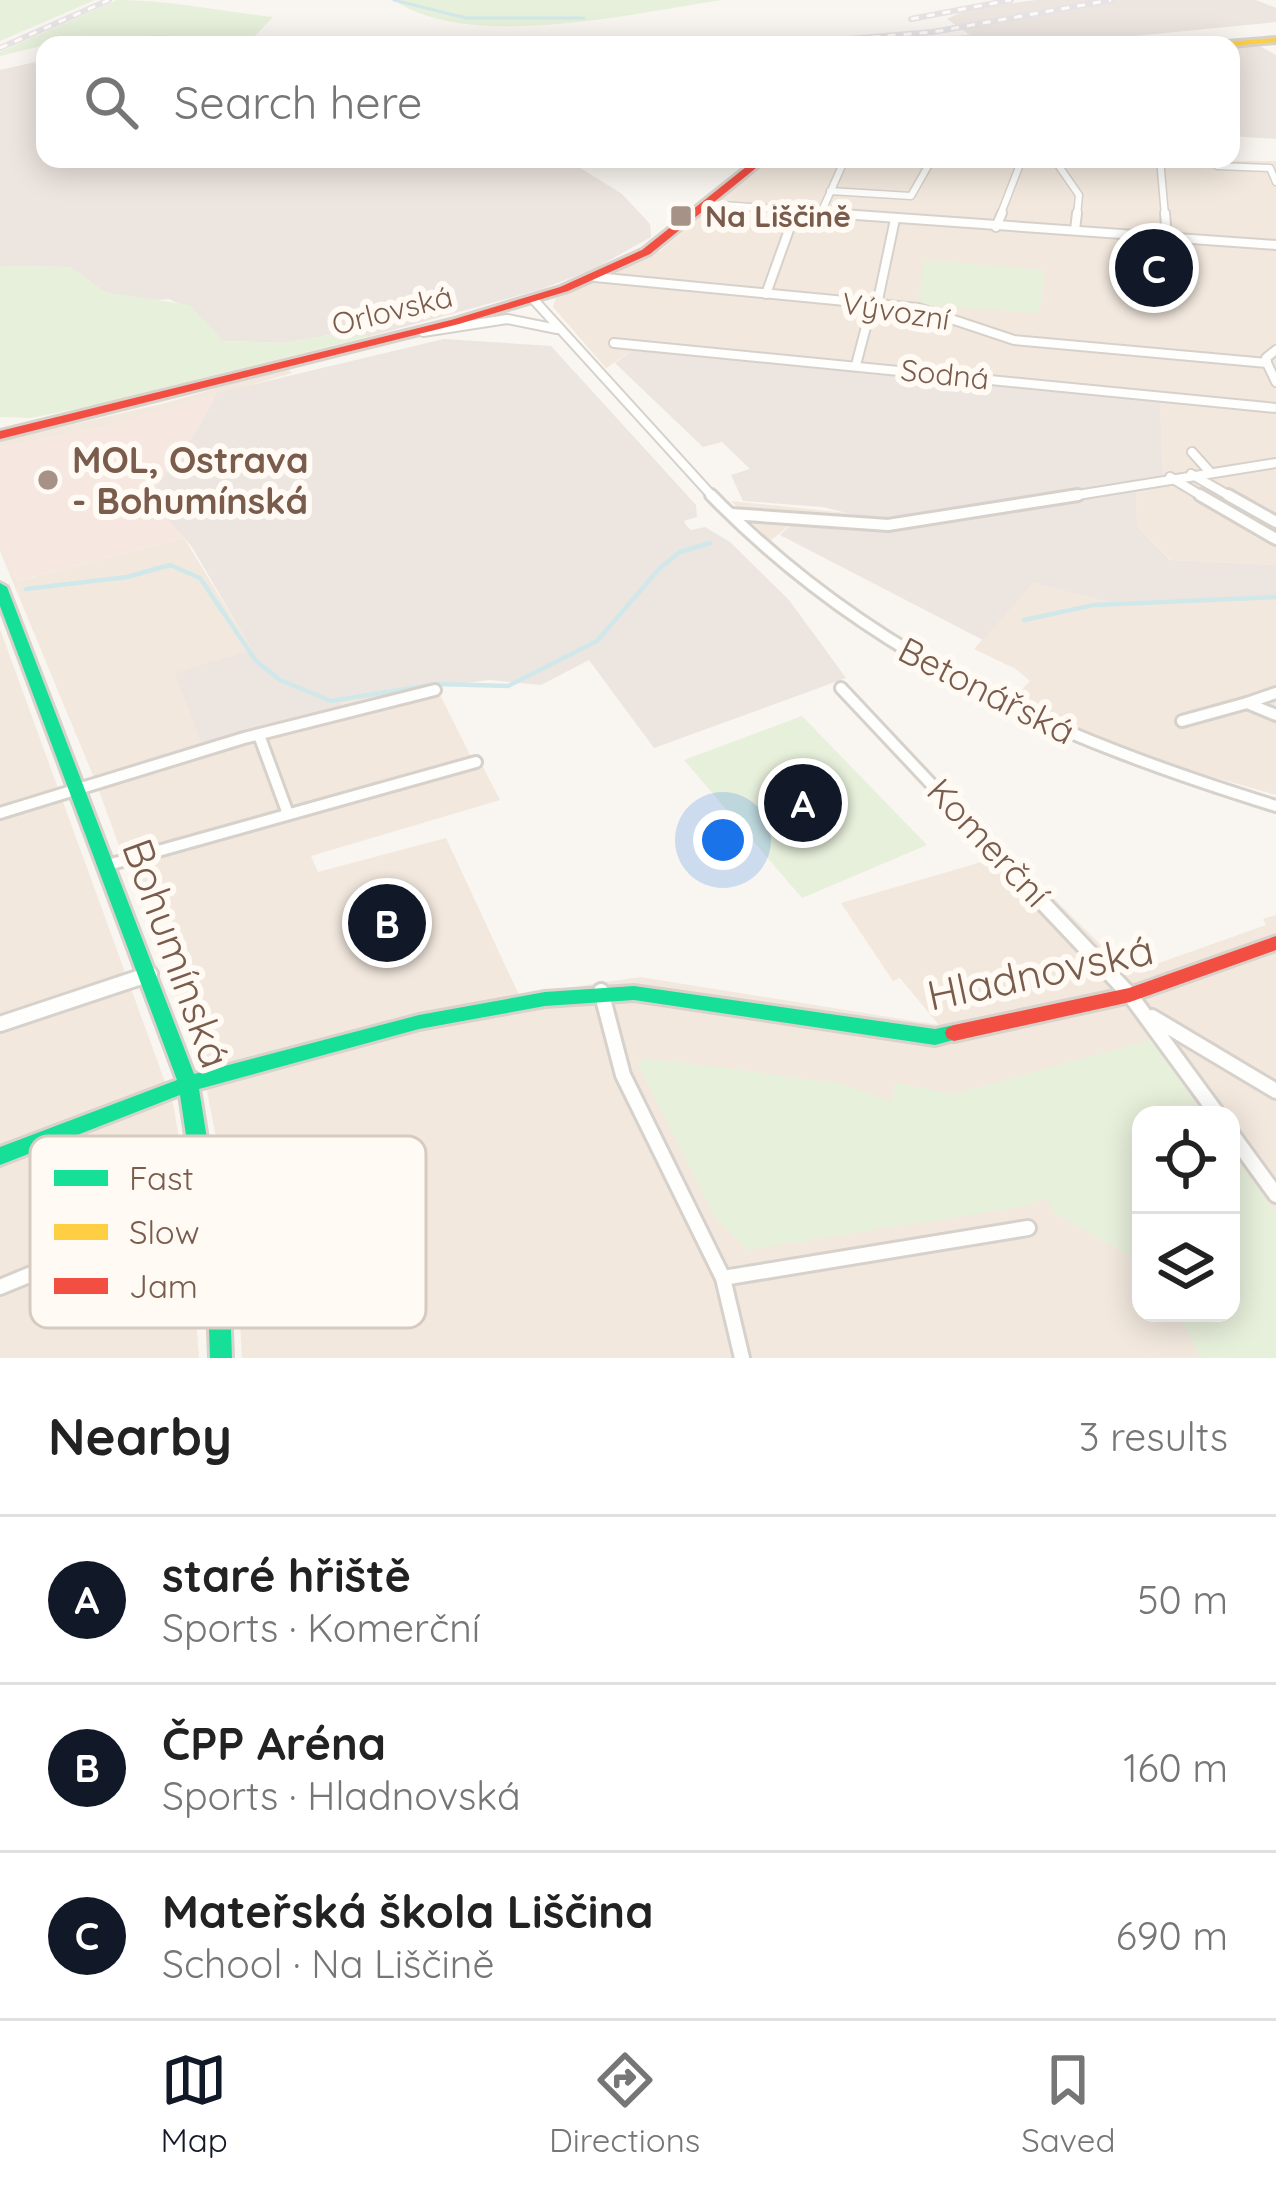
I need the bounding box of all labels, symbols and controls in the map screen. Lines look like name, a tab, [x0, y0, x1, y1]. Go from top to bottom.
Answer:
search box	[36, 36, 1240, 168]
icon: search	[78, 69, 144, 135]
text: Search here	[174, 74, 422, 130]
place label: Na Liščině	[705, 197, 851, 235]
marker: Na Liščině	[668, 203, 694, 229]
pin: C	[1115, 223, 1193, 313]
street label: Orlovská	[328, 277, 456, 343]
street label: Vývozní	[839, 284, 953, 338]
street label: Sodná	[899, 350, 991, 398]
place label: MOL, Ostrava - Bohumínská	[72, 437, 309, 523]
marker: MOL, Ostrava - Bohumínská	[35, 467, 61, 493]
street label: Betonářská	[891, 626, 1083, 754]
pin: A	[764, 758, 842, 848]
street label: Komerční	[918, 768, 1060, 916]
your location	[693, 810, 753, 870]
street label: Bohumínská	[111, 831, 243, 1075]
pin: B	[348, 878, 426, 968]
street label: Hladnovská	[922, 922, 1158, 1022]
map controls	[1132, 1106, 1240, 1322]
button: locate	[1132, 1106, 1240, 1214]
legend	[30, 1136, 426, 1328]
text: Fast	[129, 1157, 194, 1198]
text: Slow	[129, 1211, 200, 1252]
button: layers	[1132, 1214, 1240, 1322]
text: Jam	[129, 1265, 198, 1306]
text: Nearby	[48, 1404, 232, 1468]
text: 3 results	[1079, 1412, 1228, 1461]
text: staré hřiště	[162, 1547, 411, 1603]
text: A	[75, 1575, 99, 1624]
text: 50 m	[1137, 1575, 1228, 1624]
text: Sports · Komerční	[162, 1603, 480, 1652]
text: ČPP Aréna	[162, 1715, 386, 1771]
text: B	[74, 1743, 100, 1792]
text: 160 m	[1123, 1743, 1228, 1792]
text: Sports · Hladnovská	[162, 1771, 521, 1820]
text: Mateřská škola Liščina	[162, 1883, 653, 1939]
text: C	[75, 1911, 99, 1960]
text: 690 m	[1116, 1911, 1228, 1960]
text: School · Na Liščině	[162, 1939, 494, 1988]
tab: Map	[161, 2047, 228, 2160]
tab: Directions	[549, 2047, 700, 2160]
tab: Saved	[1021, 2047, 1115, 2160]

